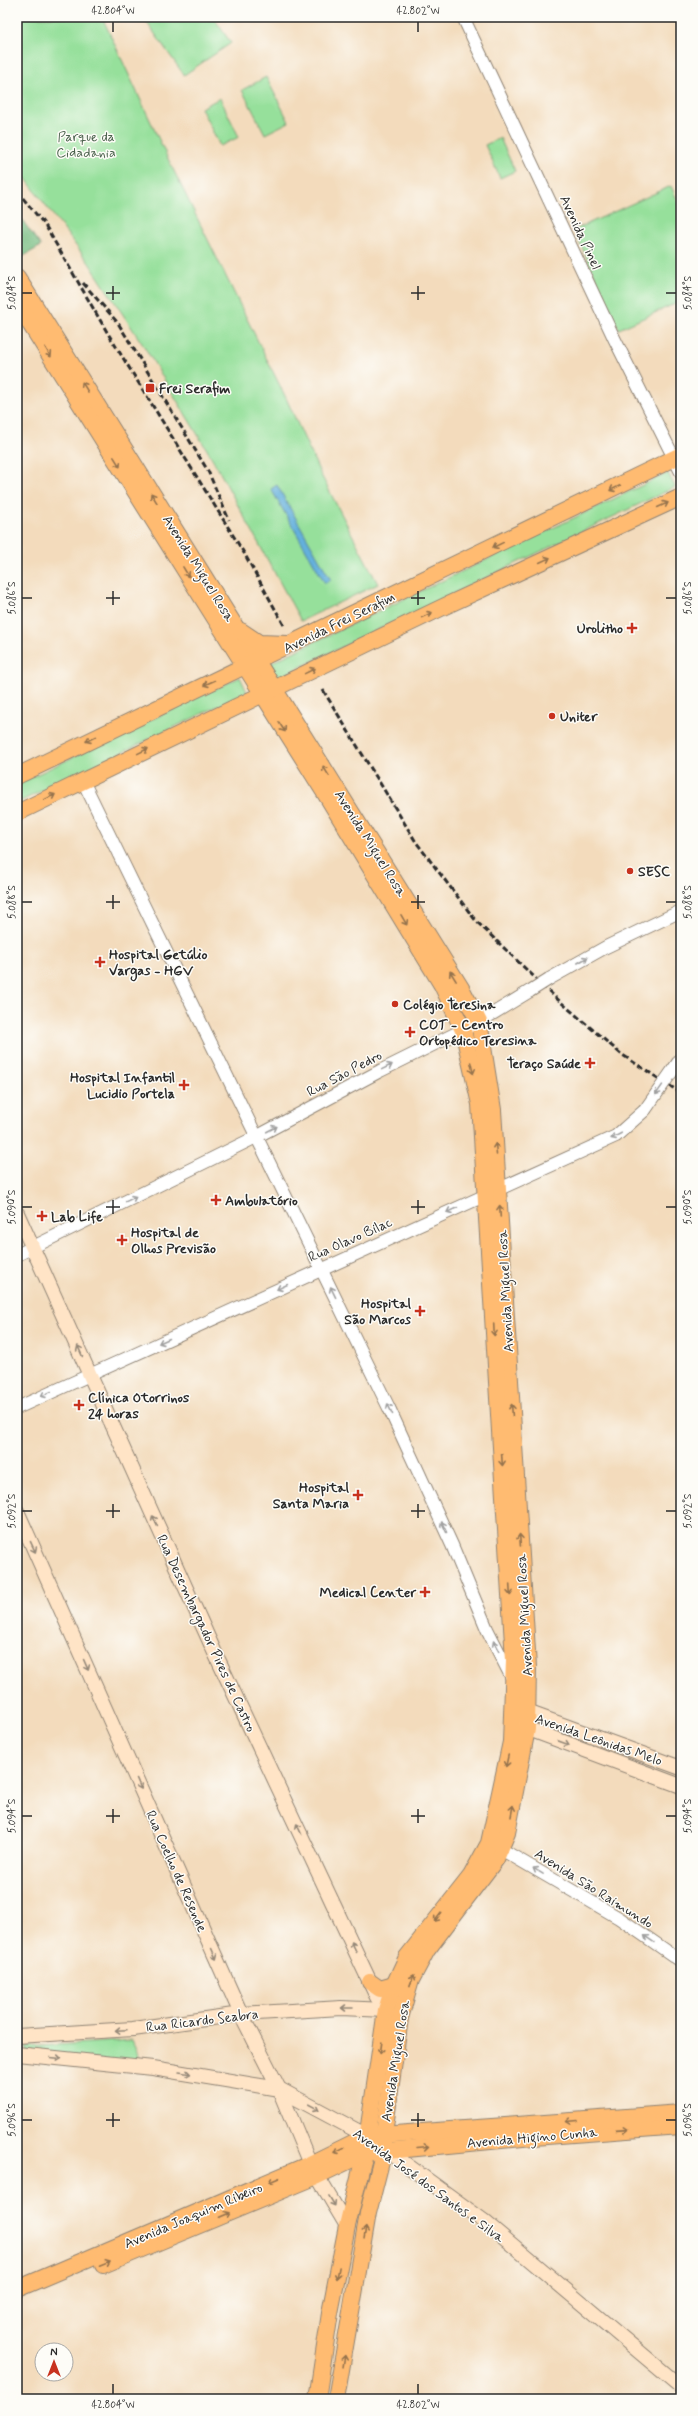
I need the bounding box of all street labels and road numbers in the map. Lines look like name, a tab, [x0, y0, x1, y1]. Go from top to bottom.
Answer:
street label: Avenida Pinel	[555, 193, 605, 273]
street label: Avenida Miguel Rosa	[156, 512, 239, 627]
street label: Avenida Frei Serafim	[281, 588, 398, 658]
street label: Avenida Miguel Rosa	[328, 787, 411, 902]
street label: Rua São Pedro	[304, 1047, 385, 1101]
street label: Rua Olavo Bilac	[306, 1213, 396, 1266]
street label: Avenida Miguel Rosa	[494, 1229, 520, 1353]
street label: Rua Desembargador Pires de Castro	[151, 1532, 260, 1735]
street label: Avenida Miguel Rosa	[513, 1553, 539, 1677]
street label: Avenida Leônidas Melo	[533, 1710, 665, 1770]
street label: Rua Coelho de Resende	[141, 1808, 211, 1935]
street label: Avenida São Raimundo	[531, 1845, 656, 1933]
street label: Avenida Miguel Rosa	[378, 1999, 417, 2123]
street label: Rua Ricardo Seabra	[145, 2005, 259, 2037]
street label: Avenida Higino Cunha	[466, 2123, 599, 2155]
street label: Avenida José dos Santos e Silva	[349, 2125, 508, 2247]
street label: Avenida Joaquim Ribeiro	[122, 2179, 265, 2253]

